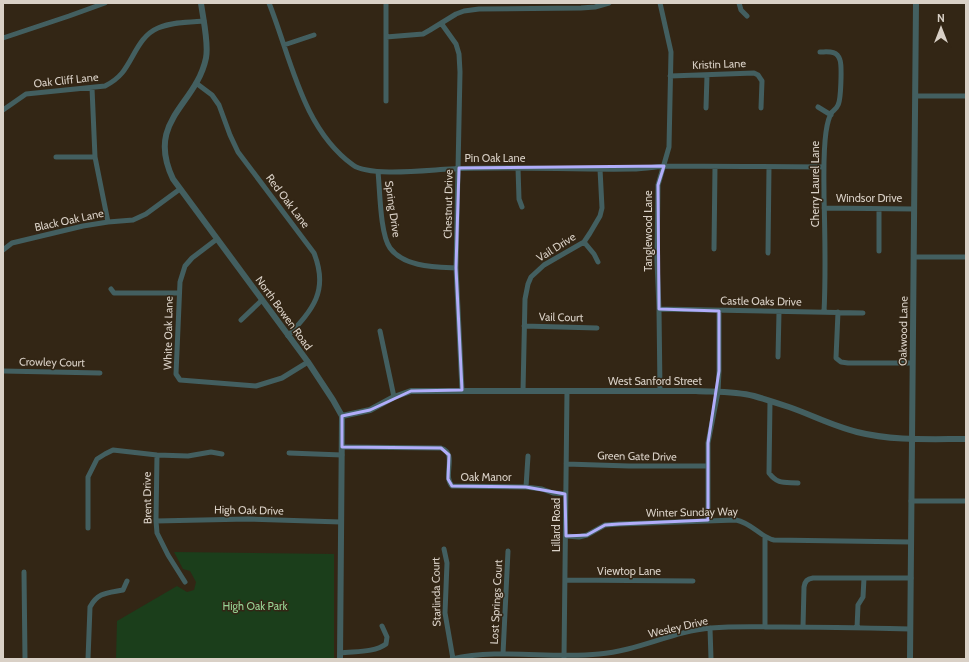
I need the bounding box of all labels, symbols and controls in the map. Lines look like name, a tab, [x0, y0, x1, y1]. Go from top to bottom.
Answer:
north arrow	[921, 8, 961, 48]
text: N	[937, 11, 945, 25]
street label: Kristin Lane	[692, 56, 747, 72]
street label: Oak Cliff Lane	[33, 70, 99, 90]
street label: Cherry Laurel Lane	[808, 140, 822, 227]
street label: Pin Oak Lane	[465, 151, 526, 165]
street label: Chestnut Drive	[440, 169, 456, 239]
street label: Red Oak Lane	[263, 171, 313, 231]
street label: Spring Drive	[382, 180, 404, 239]
street label: Tanglewood Lane	[641, 190, 655, 272]
street label: Windsor Drive	[836, 191, 902, 205]
street label: Black Oak Lane	[33, 206, 105, 234]
street label: Vail Drive	[534, 229, 579, 264]
street label: North Bowen Road	[253, 273, 315, 353]
street label: Castle Oaks Drive	[720, 293, 802, 309]
street label: White Oak Lane	[160, 295, 176, 370]
street label: Oakwood Lane	[895, 296, 911, 366]
street label: Vail Court	[539, 310, 584, 324]
street label: Crowley Court	[19, 354, 85, 370]
street label: West Sanford Street	[608, 374, 702, 388]
street label: Green Gate Drive	[597, 448, 677, 464]
street label: Oak Manor	[461, 470, 512, 484]
street label: Brent Drive	[140, 471, 154, 524]
street label: Lillard Road	[549, 498, 563, 552]
street label: High Oak Drive	[214, 502, 284, 518]
street label: Winter Sunday Way	[646, 504, 739, 520]
street label: Starlinda Court	[428, 557, 444, 627]
street label: Lost Springs Court	[487, 559, 505, 645]
street label: Viewtop Lane	[597, 564, 661, 578]
park label: High Oak Park	[223, 599, 287, 613]
street label: Wesley Drive	[647, 613, 710, 641]

